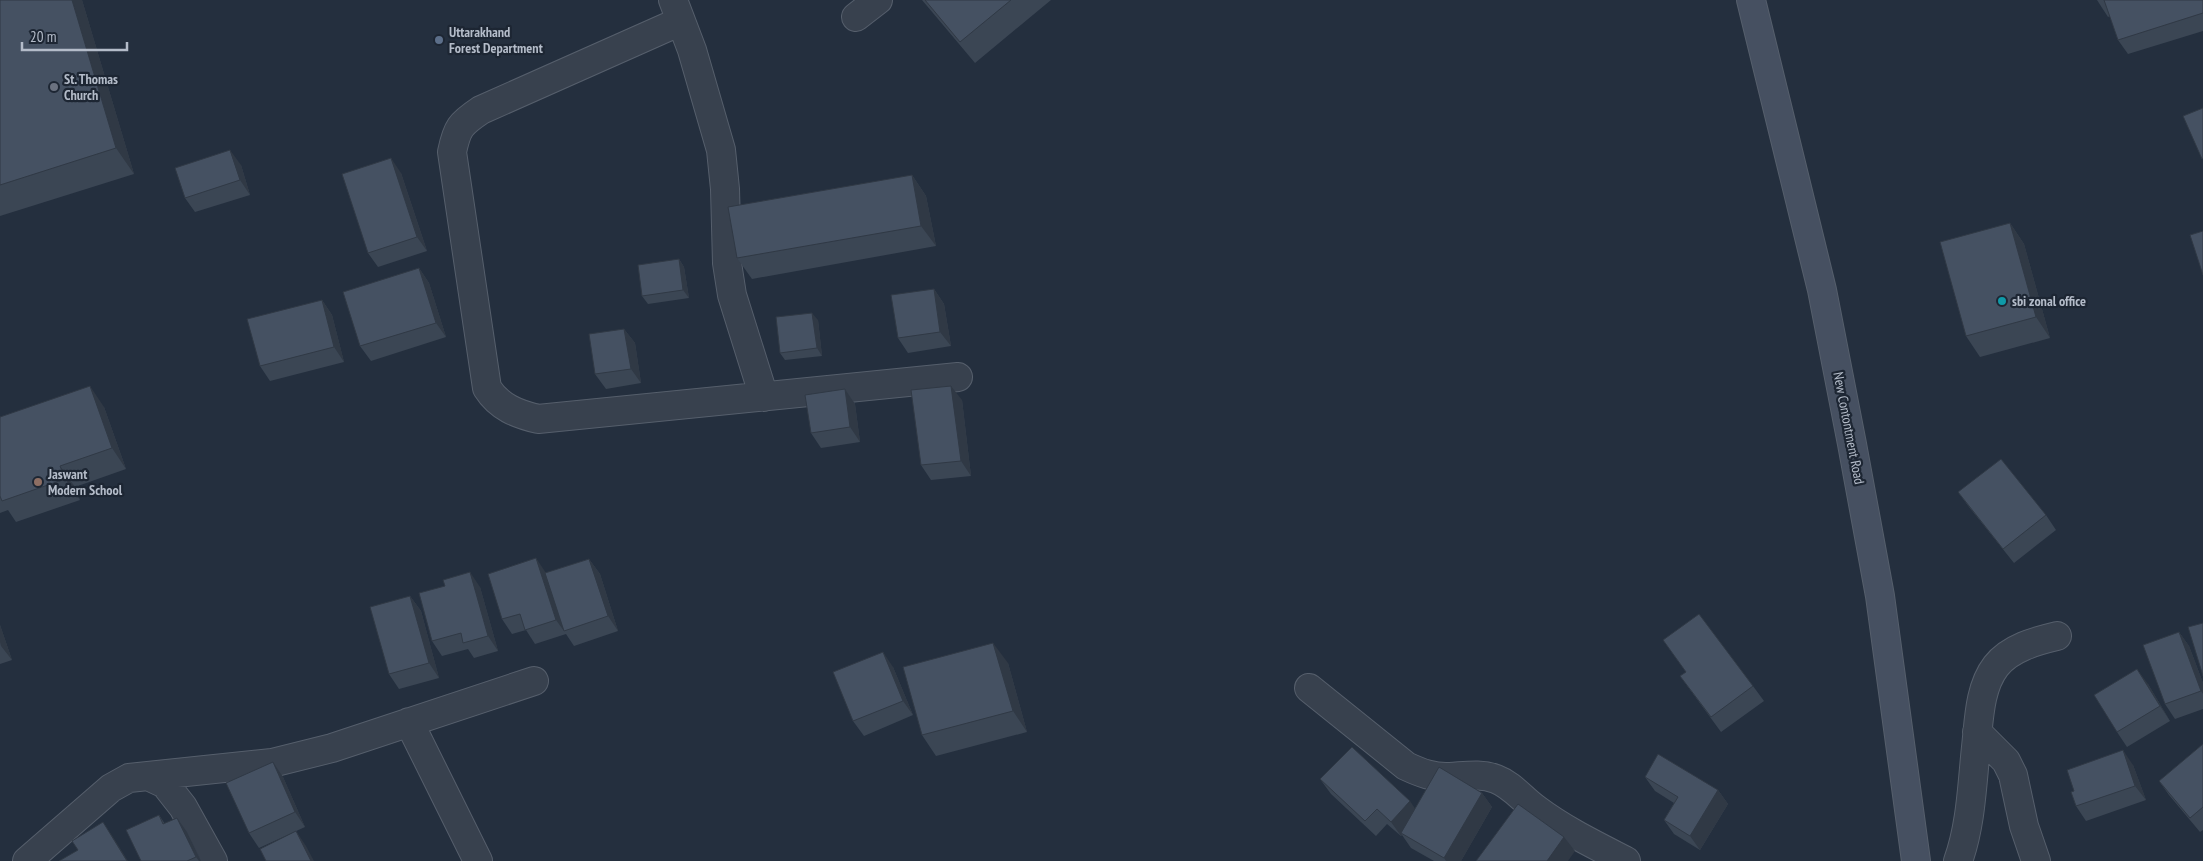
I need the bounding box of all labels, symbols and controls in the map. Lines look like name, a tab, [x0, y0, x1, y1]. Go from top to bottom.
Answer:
scale bar	[22, 20, 128, 52]
place label: Uttarakhand Forest Department	[449, 23, 543, 57]
text: 20 m	[30, 27, 56, 46]
marker: Uttarakhand Forest Department	[433, 34, 445, 46]
place label: St. Thomas Church	[64, 70, 118, 104]
marker: St. Thomas Church	[48, 81, 60, 93]
place label: sbi zonal office	[2012, 292, 2086, 310]
marker: sbi zonal office	[1996, 295, 2008, 307]
street label: New Contontment Road	[1829, 370, 1869, 486]
place label: Jaswant Modern School	[47, 465, 123, 499]
marker: Jaswant Modern School	[32, 476, 44, 488]

